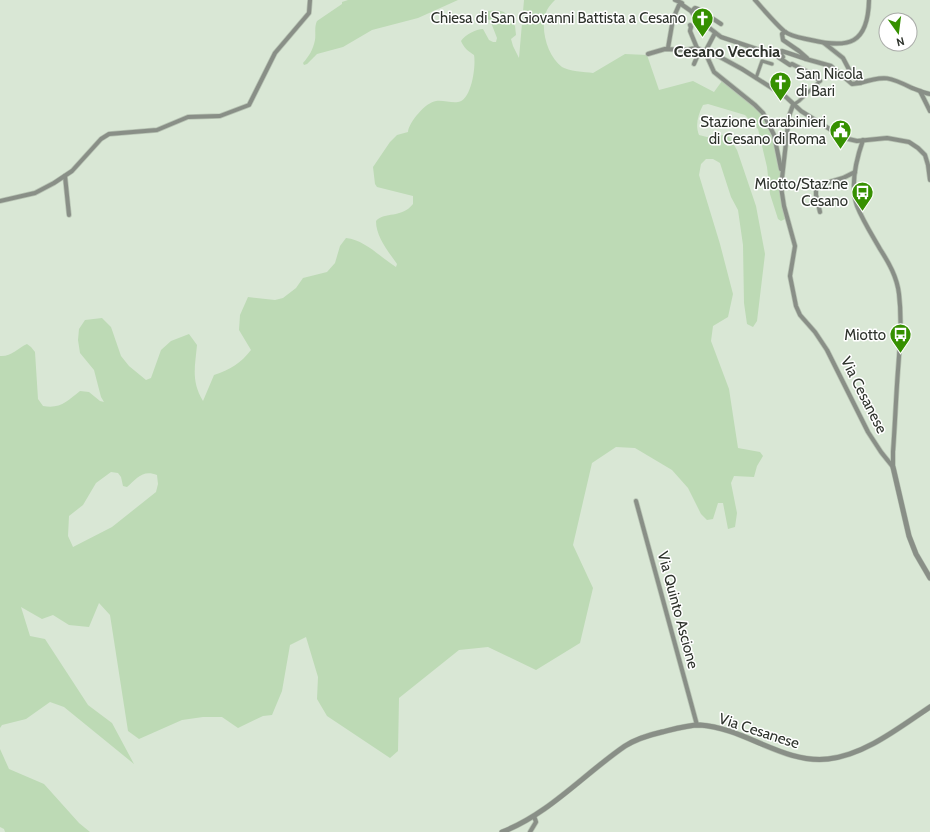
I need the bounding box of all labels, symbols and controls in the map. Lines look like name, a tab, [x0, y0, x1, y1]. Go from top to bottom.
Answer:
church icon: Chiesa di San Giovanni Battista a Cesano	[689, 5, 715, 38]
place label: Chiesa di San Giovanni Battista a Cesano	[431, 9, 686, 27]
north arrow	[878, 12, 918, 52]
text: N	[895, 34, 906, 49]
district label: Cesano Vecchia	[674, 42, 780, 61]
place label: San Nicola di Bari	[796, 65, 864, 100]
church icon: San Nicola di Bari	[767, 70, 793, 103]
place label: Stazione Carabinieri di Cesano di Roma	[700, 113, 827, 148]
public building icon: Stazione Carabinieri di Cesano di Roma	[828, 118, 854, 151]
place label: Miotto/Staz.ne Cesano	[754, 175, 848, 210]
bus stop icon: Miotto/Staz.ne Cesano	[850, 180, 876, 213]
bus stop icon: Miotto	[888, 322, 914, 355]
place label: Miotto	[844, 326, 886, 344]
street label: Via Cesanese	[837, 354, 891, 437]
street label: Via Quinto Ascione	[654, 549, 702, 671]
street label: Via Cesanese	[716, 710, 802, 753]

